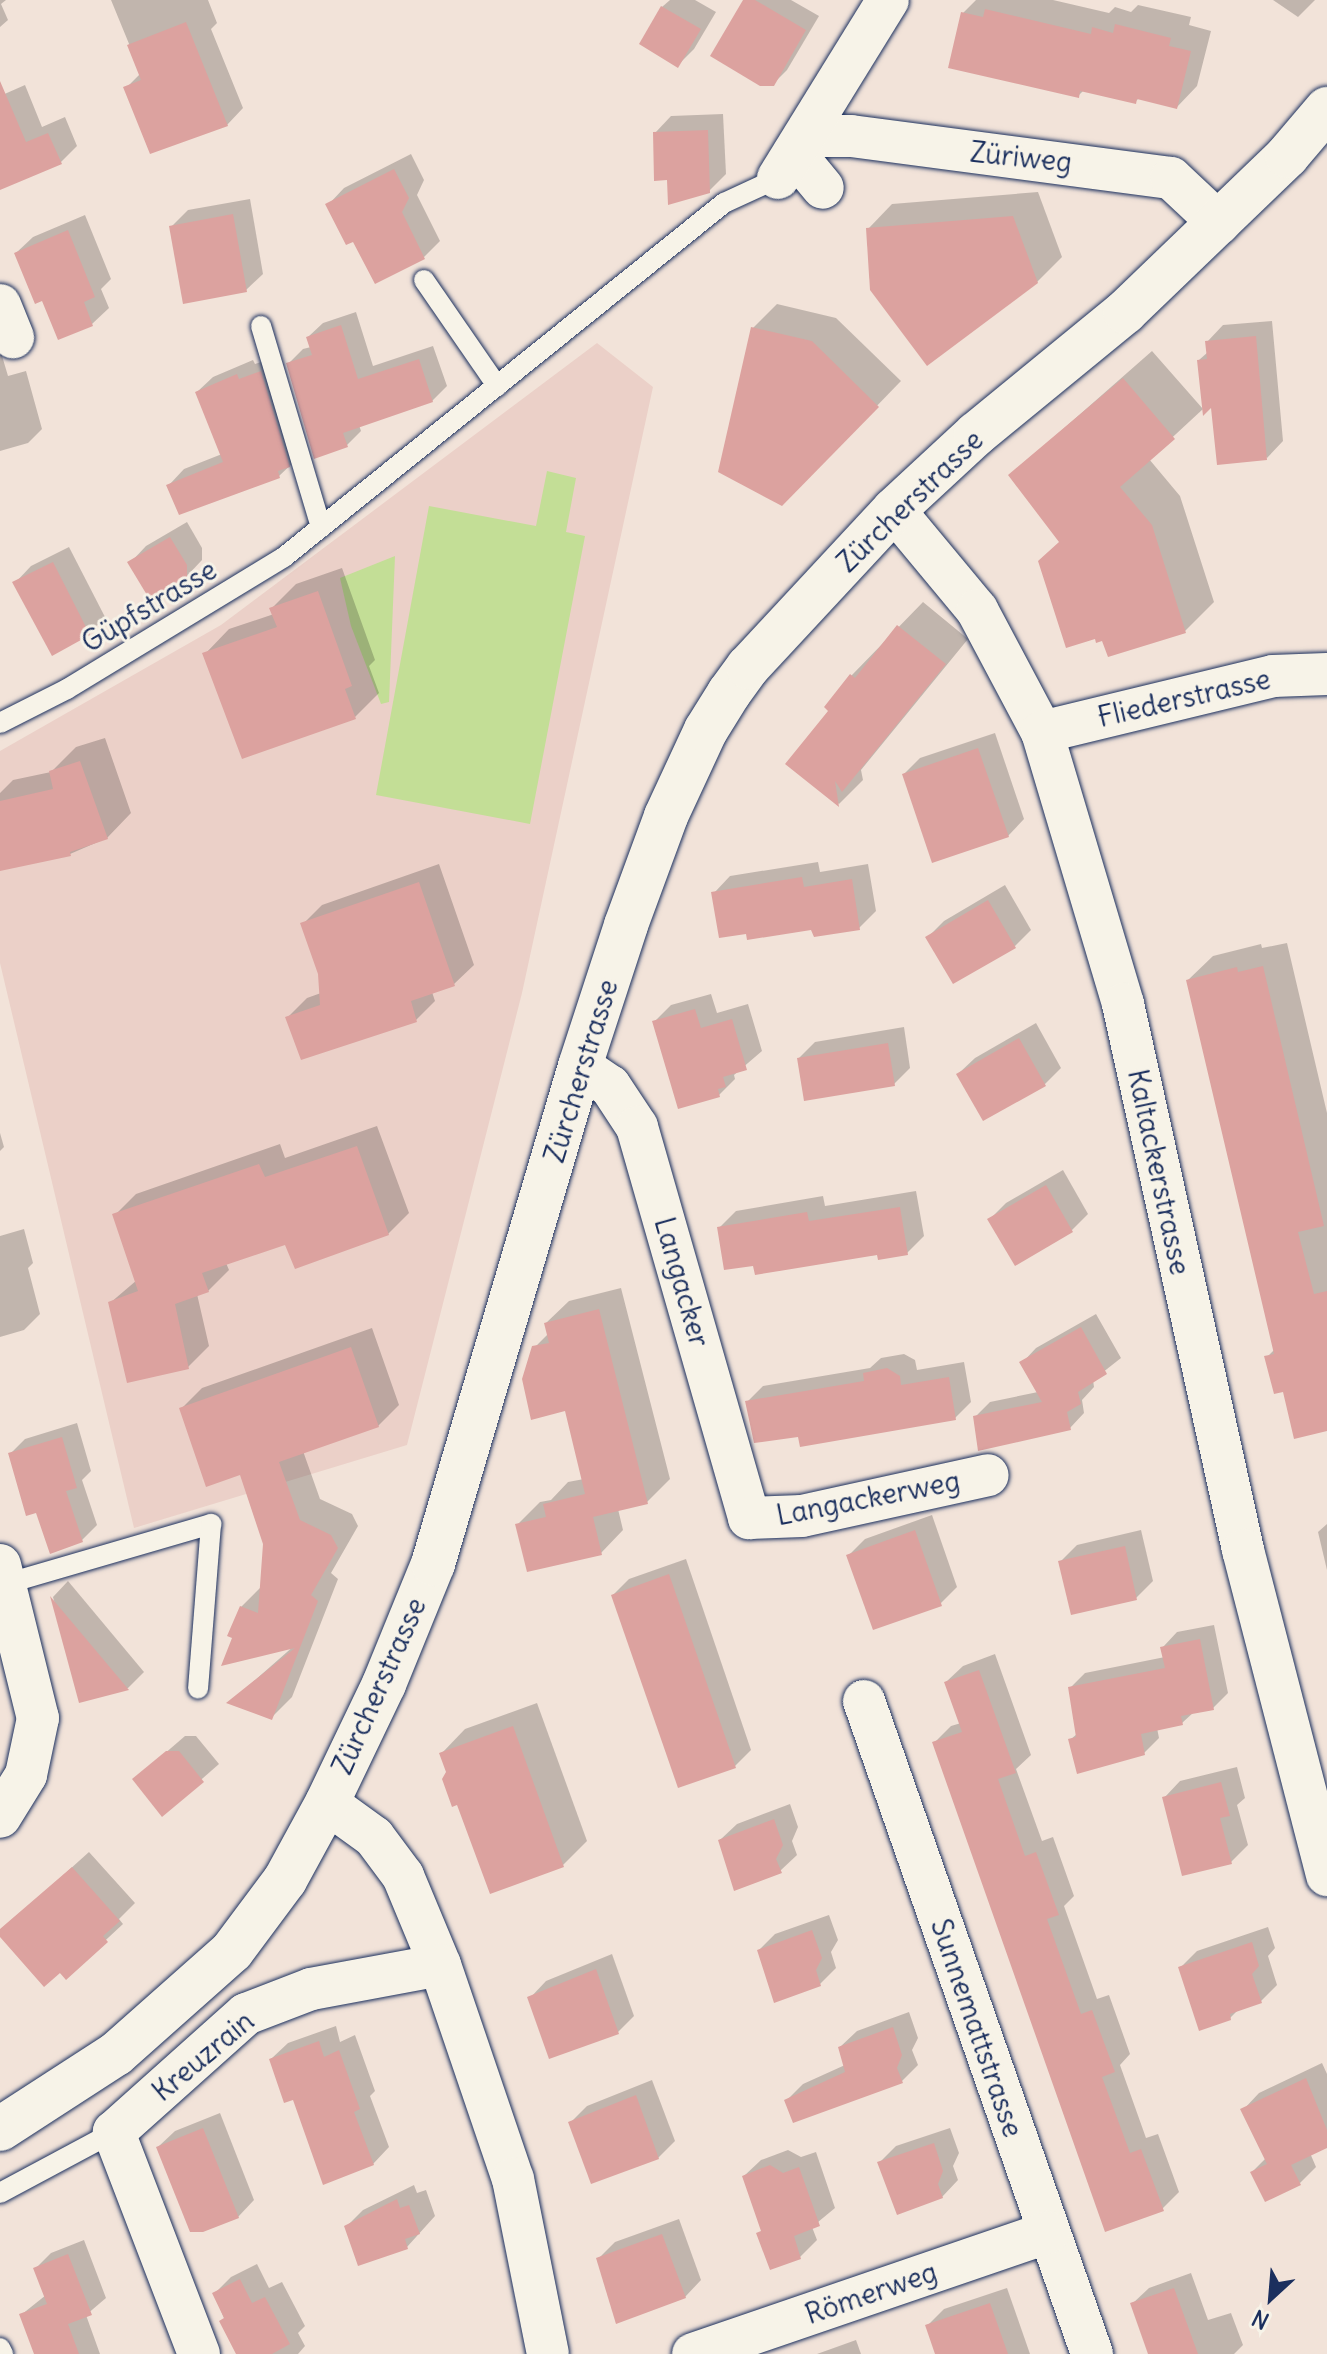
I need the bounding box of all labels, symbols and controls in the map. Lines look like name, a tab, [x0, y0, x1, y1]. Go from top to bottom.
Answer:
street label: Züriweg	[969, 135, 1073, 179]
street label: Zürcherstrasse	[830, 423, 990, 579]
street label: Güpfstrasse	[75, 553, 223, 659]
street label: Fliederstrasse	[1094, 662, 1274, 734]
street label: Zürcherstrasse	[537, 975, 625, 1167]
street label: Kaltackerstrasse	[1121, 1066, 1197, 1278]
street label: Langacker	[647, 1213, 717, 1351]
street label: Langackerweg	[773, 1464, 963, 1532]
street label: Zürcherstrasse	[325, 1593, 433, 1779]
street label: Sunnemattstrasse	[924, 1914, 1030, 2142]
street label: Kreuzrain	[145, 2004, 261, 2108]
street label: Römerweg	[801, 2255, 941, 2331]
north arrow	[1231, 2258, 1311, 2338]
text: N	[1248, 2304, 1273, 2335]

